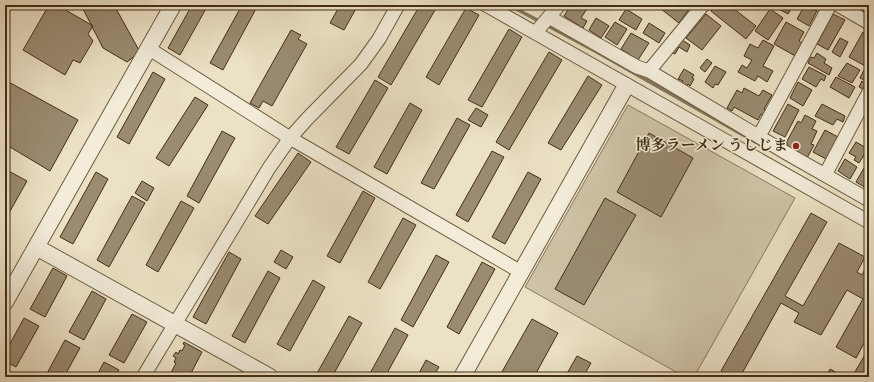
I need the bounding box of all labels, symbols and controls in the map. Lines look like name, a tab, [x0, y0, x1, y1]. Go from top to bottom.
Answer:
place label: 博多ラーメン うしじま	[636, 136, 788, 157]
marker: 博多ラーメン うしじま	[791, 141, 801, 151]

